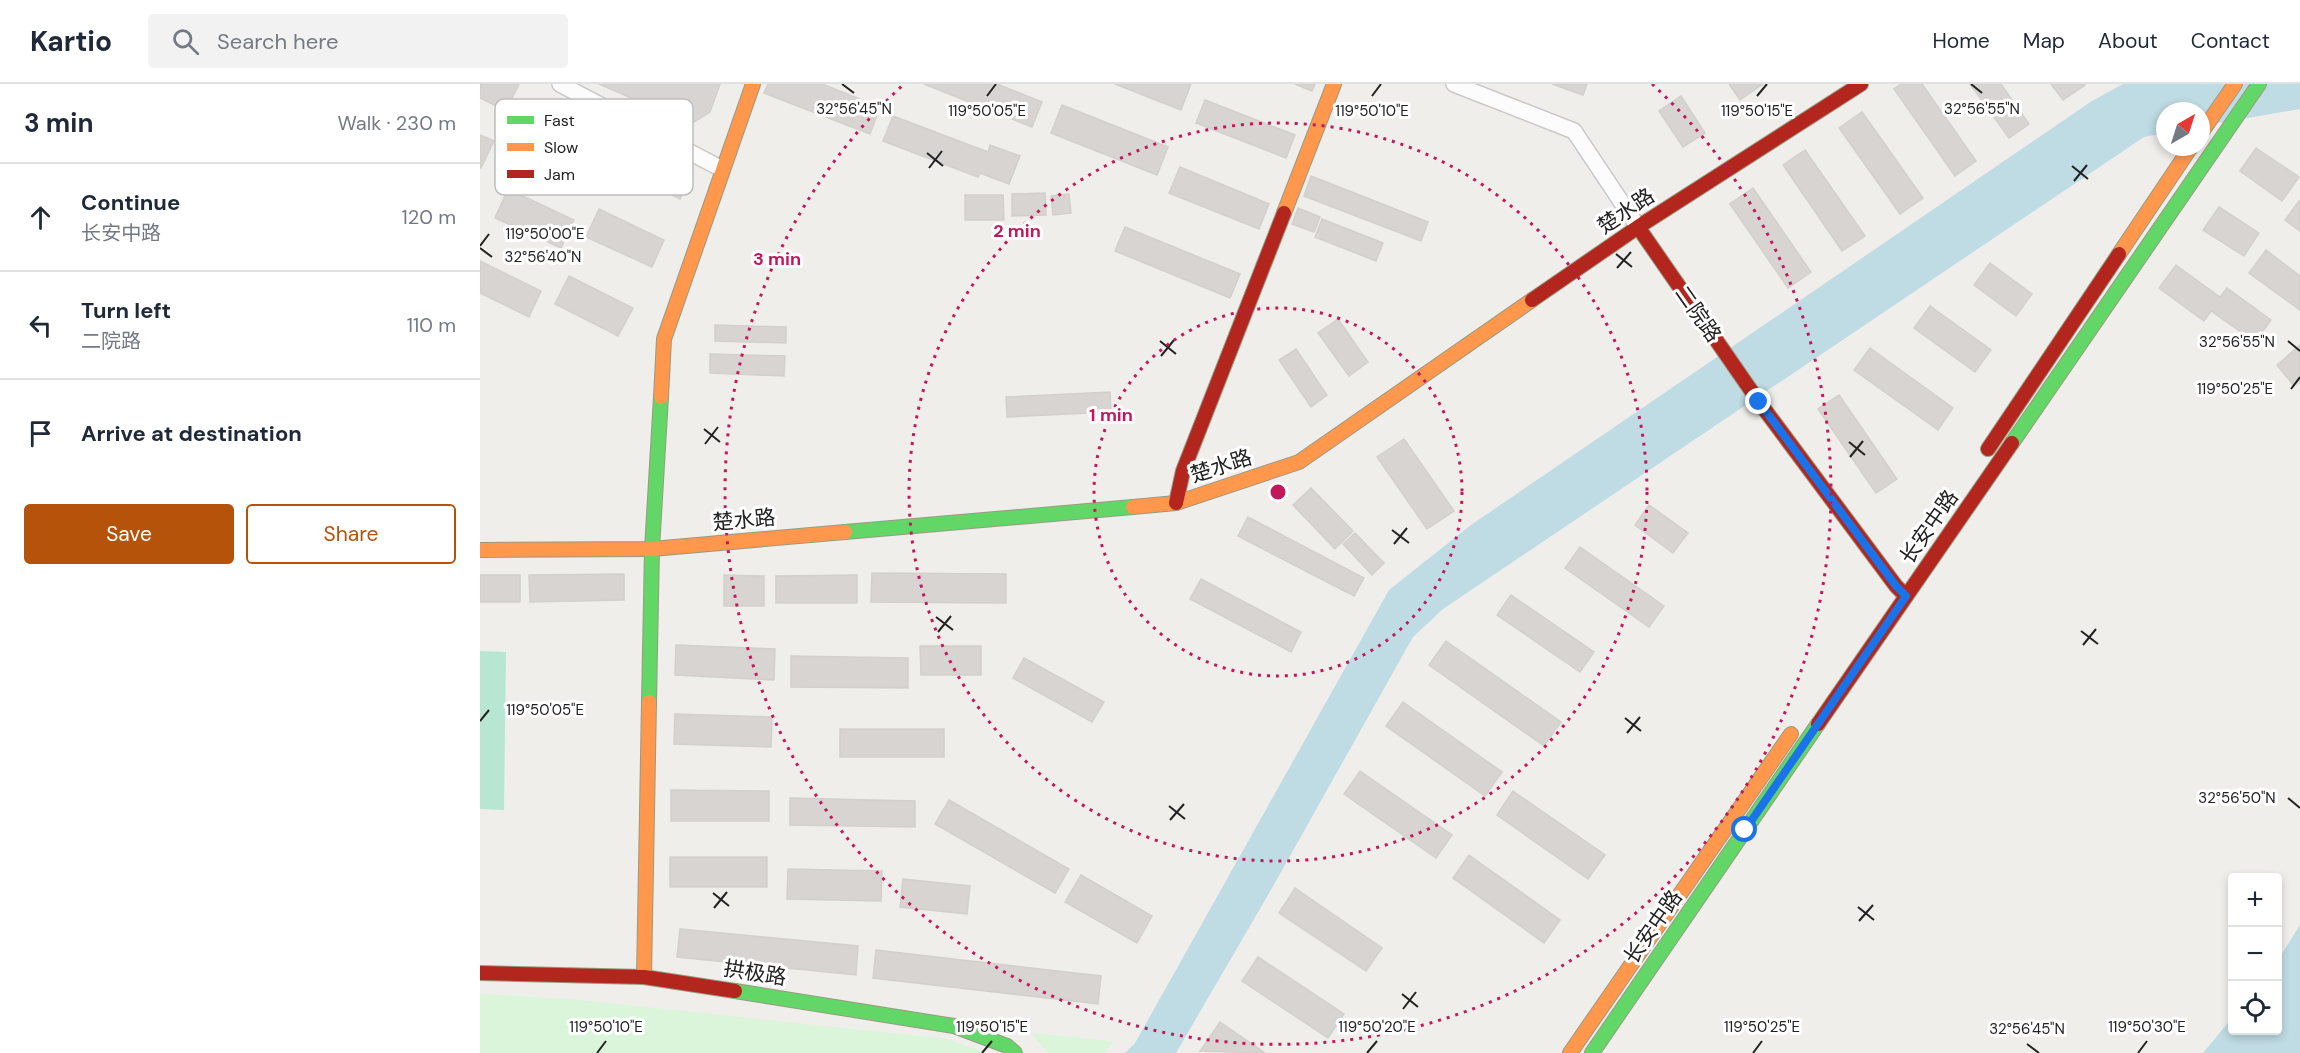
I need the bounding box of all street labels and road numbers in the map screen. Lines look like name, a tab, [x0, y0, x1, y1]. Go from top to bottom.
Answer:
street label: 楚水路	[1592, 182, 1660, 240]
street label: 二院路	[1668, 280, 1728, 348]
street label: 楚水路	[1187, 443, 1255, 489]
street label: 长安中路	[1893, 485, 1965, 569]
street label: 楚水路	[711, 503, 777, 537]
street label: 长安中路	[1617, 885, 1689, 969]
street label: 拱极路	[722, 954, 788, 992]

